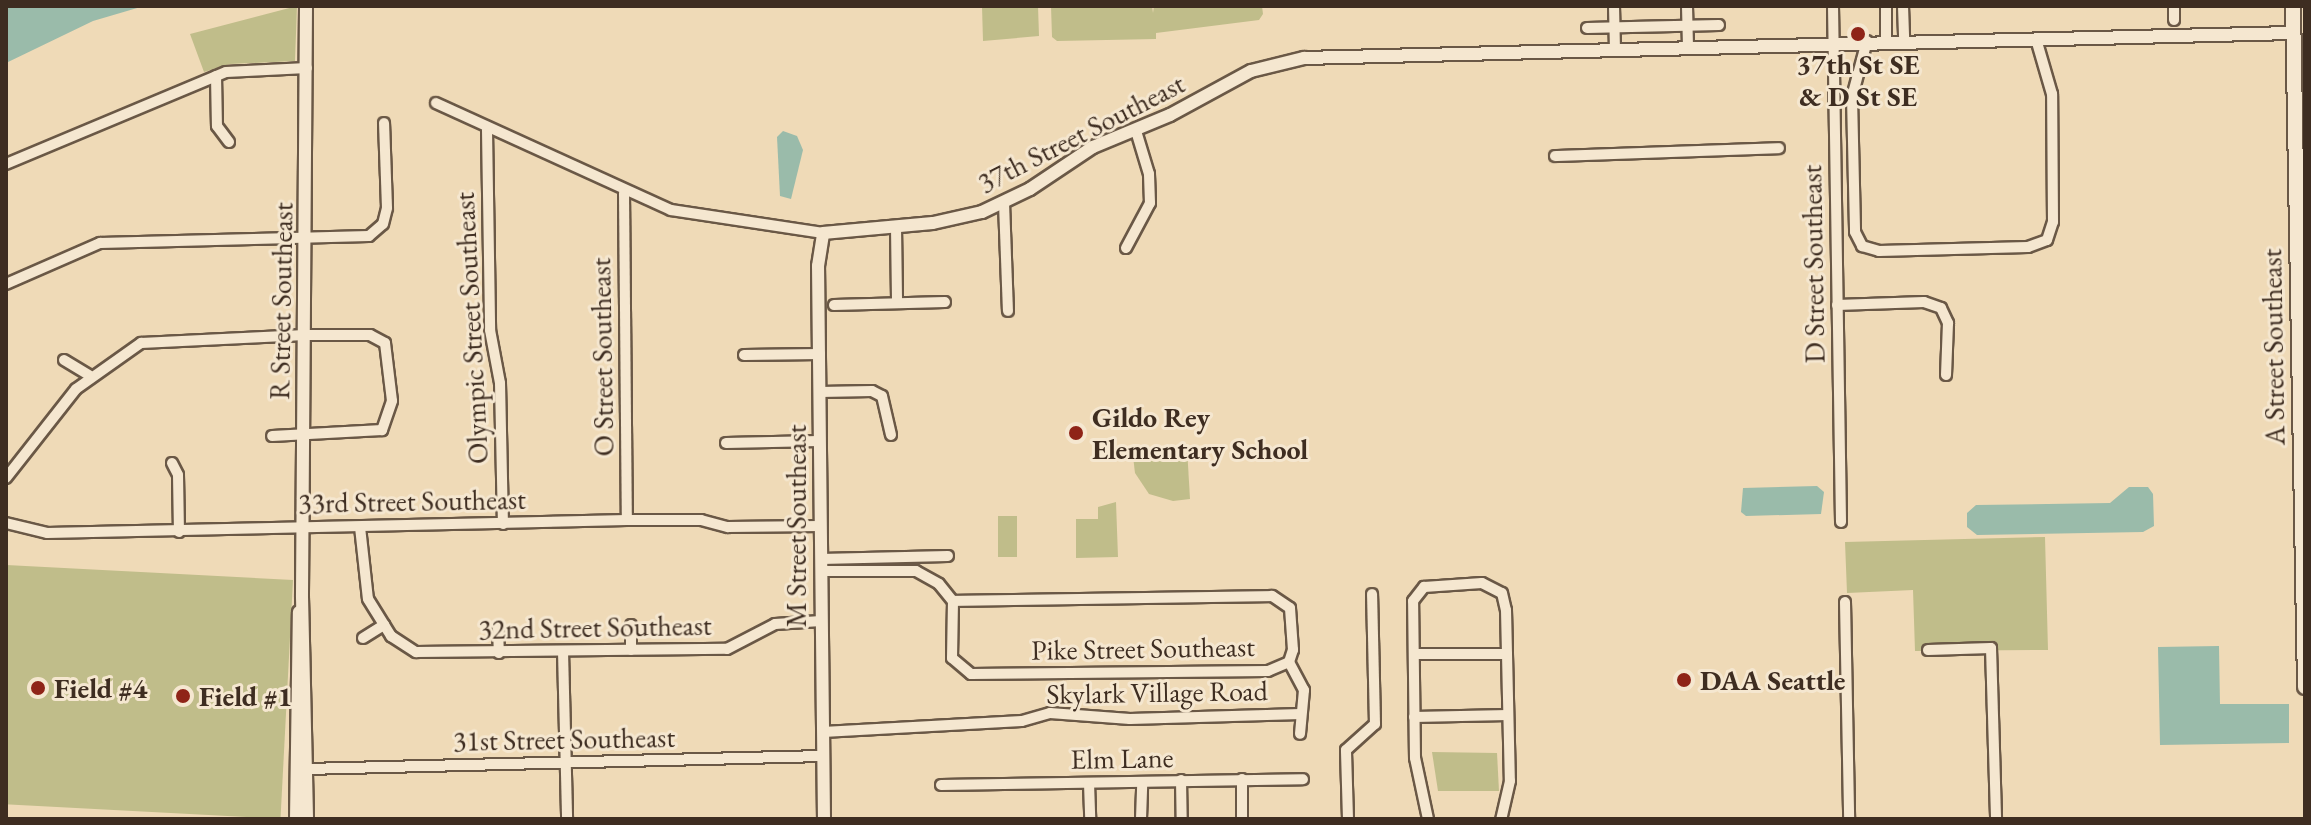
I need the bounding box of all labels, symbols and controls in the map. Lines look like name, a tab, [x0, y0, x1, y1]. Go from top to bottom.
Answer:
marker: 37th St SE & D St SE	[1849, 25, 1867, 43]
place label: 37th St SE & D St SE	[1796, 47, 1920, 113]
street label: 37th Street Southeast	[972, 66, 1190, 200]
street label: D Street Southeast	[1794, 164, 1832, 364]
street label: Olympic Street Southeast	[447, 191, 495, 465]
street label: R Street Southeast	[262, 202, 300, 400]
street label: A Street Southeast	[2254, 248, 2292, 446]
street label: O Street Southeast	[583, 257, 621, 457]
place label: Gildo Rey Elementary School	[1092, 400, 1308, 466]
marker: Gildo Rey Elementary School	[1067, 424, 1085, 442]
street label: M Street Southeast	[779, 425, 813, 627]
street label: 33rd Street Southeast	[298, 482, 526, 520]
street label: 32nd Street Southeast	[478, 608, 712, 646]
street label: Pike Street Southeast	[1031, 629, 1255, 667]
place label: DAA Seattle	[1700, 663, 1846, 697]
place label: Field #4	[54, 671, 147, 705]
marker: DAA Seattle	[1675, 671, 1693, 689]
street label: Skylark Village Road	[1046, 673, 1268, 711]
marker: Field #4	[29, 679, 47, 697]
place label: Field #1	[199, 679, 292, 713]
marker: Field #1	[174, 687, 192, 705]
street label: 31st Street Southeast	[453, 720, 675, 758]
street label: Elm Lane	[1070, 740, 1174, 776]

